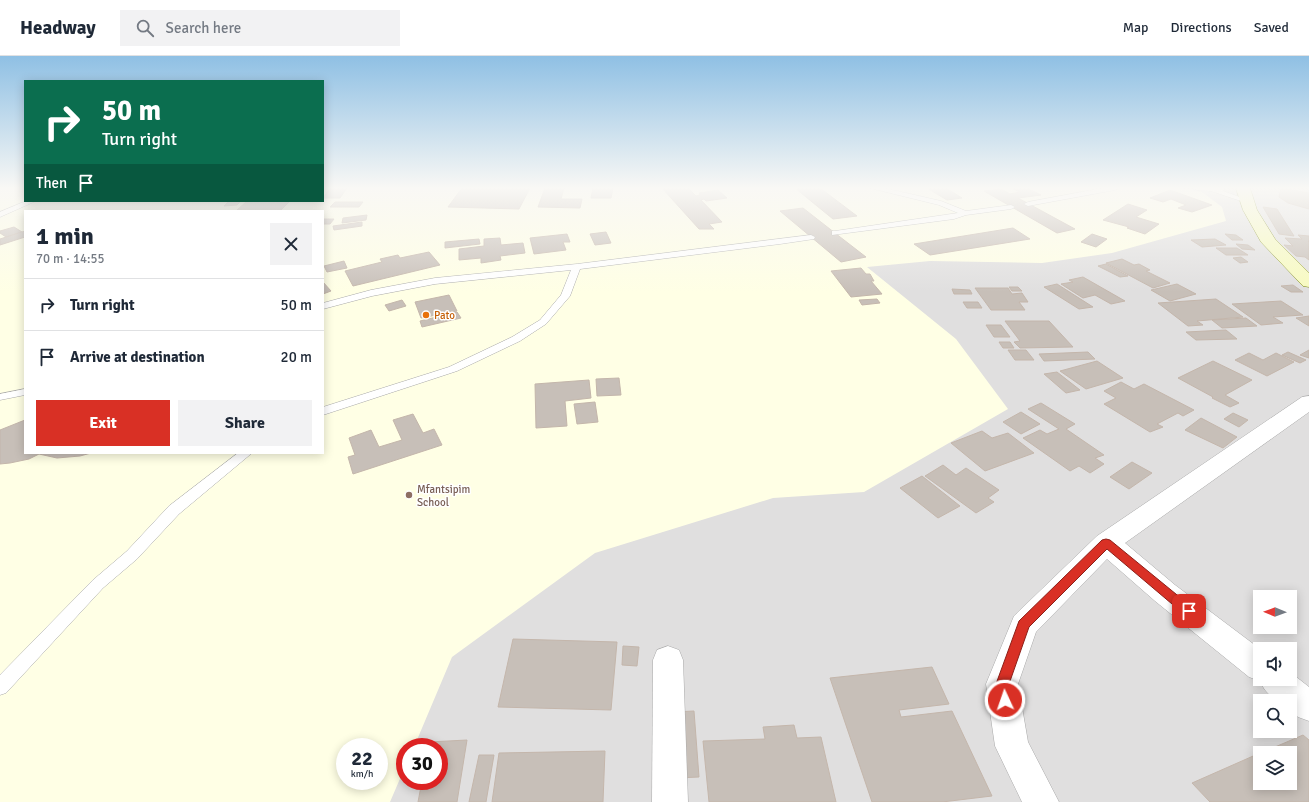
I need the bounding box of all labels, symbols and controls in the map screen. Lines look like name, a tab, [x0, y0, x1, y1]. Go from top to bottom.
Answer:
search box	[120, 10, 400, 46]
text: Headway	[20, 16, 96, 40]
icon: search	[134, 17, 156, 39]
text: Search here	[166, 19, 241, 37]
text: Map	[1123, 19, 1149, 36]
text: Directions	[1171, 19, 1232, 36]
text: Saved	[1254, 19, 1289, 36]
text: 50 m	[102, 94, 161, 128]
icon: right	[36, 96, 88, 148]
text: Turn right	[102, 128, 177, 150]
icon: arrive	[75, 172, 97, 194]
text: Then	[36, 174, 67, 192]
text: 1 min	[36, 221, 94, 251]
button: close	[270, 223, 312, 265]
text: 70 m · 14:55	[36, 251, 105, 267]
icon: right	[36, 294, 58, 316]
text: Turn right	[70, 296, 135, 314]
text: 50 m	[281, 296, 312, 314]
place label: Pato	[434, 309, 455, 322]
marker: Pato	[421, 310, 431, 320]
icon: arrive	[36, 346, 58, 368]
text: Arrive at destination	[70, 348, 205, 366]
text: 20 m	[281, 348, 312, 366]
button: Exit	[36, 400, 170, 446]
button: Share	[178, 400, 312, 446]
place label: Mfantsipim School	[417, 483, 471, 509]
marker: Mfantsipim School	[404, 490, 414, 500]
north arrow	[1253, 590, 1297, 634]
map controls	[1253, 590, 1297, 790]
pin	[1172, 594, 1206, 628]
icon: arrive	[1178, 600, 1200, 622]
button: sound	[1253, 642, 1297, 686]
position arrow	[984, 679, 1026, 721]
button: search	[1253, 694, 1297, 738]
speed limit sign: 30	[396, 738, 448, 790]
text: 22	[351, 746, 373, 771]
button: layers	[1253, 746, 1297, 790]
text: km/h	[351, 768, 373, 780]

